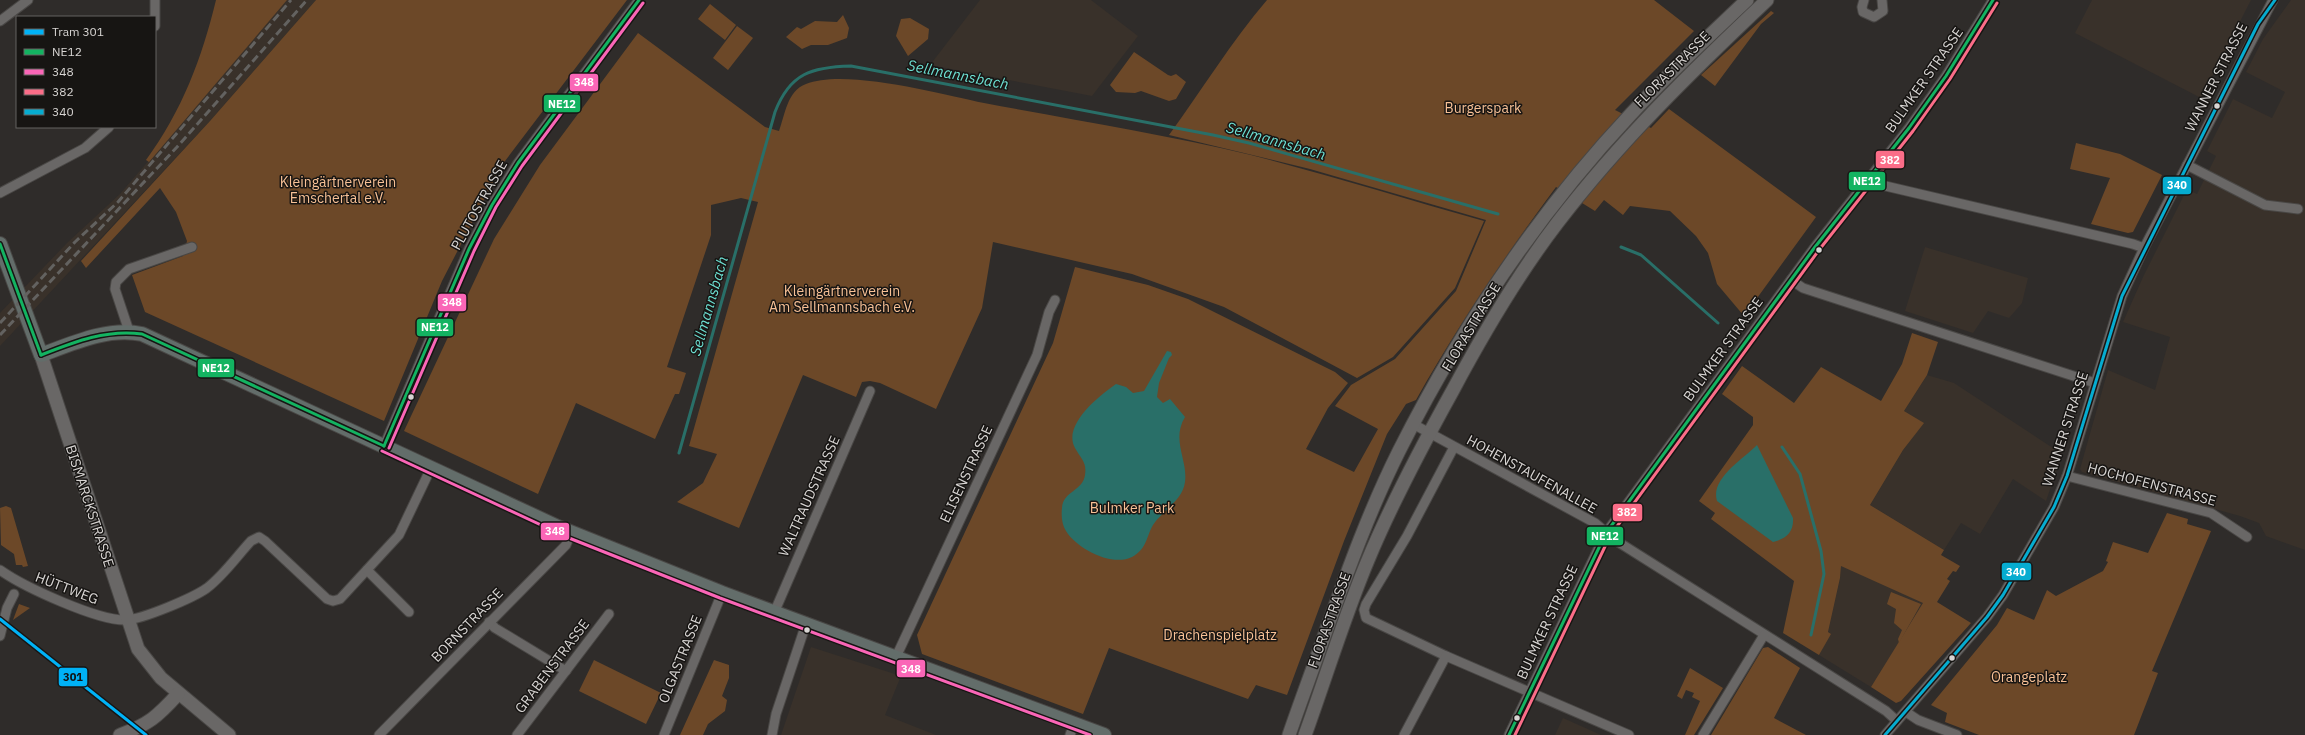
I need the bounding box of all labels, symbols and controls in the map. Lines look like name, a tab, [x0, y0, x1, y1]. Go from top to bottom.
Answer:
legend	[16, 16, 156, 128]
street label: WANNER STRASSE	[2181, 20, 2251, 134]
text: Tram 301	[52, 24, 104, 39]
street label: BULMKER STRASSE	[1881, 24, 1967, 136]
street label: FLORASTRASSE	[1630, 27, 1714, 111]
text: NE12	[52, 44, 82, 59]
water label: Sellmannsbach	[906, 55, 1010, 94]
text: 348	[52, 64, 74, 79]
line badge: 348	[569, 73, 599, 92]
text: 348	[574, 75, 594, 89]
text: 382	[52, 84, 74, 99]
line badge: NE12	[543, 94, 581, 113]
text: NE12	[548, 97, 576, 111]
park label: Burgerspark	[1445, 99, 1522, 117]
unlabelled marker	[2212, 101, 2222, 111]
text: 340	[52, 104, 74, 119]
water label: Sellmannsbach	[1224, 117, 1328, 164]
line badge: 382	[1875, 150, 1905, 169]
text: 382	[1880, 153, 1900, 167]
street label: PLUTOSTRASSE	[447, 157, 511, 253]
line badge: NE12	[1848, 171, 1886, 191]
park label: Kleingärtnerverein Emschertal e.V.	[280, 173, 396, 207]
text: NE12	[1853, 174, 1881, 188]
line badge: 340	[2162, 176, 2192, 195]
text: 340	[2167, 178, 2187, 192]
unlabelled marker	[1814, 245, 1824, 255]
water label: Sellmannsbach	[685, 254, 732, 358]
street label: FLORASTRASSE	[1437, 279, 1505, 375]
park label: Kleingärtnerverein Am Sellmannsbach e.V.	[769, 282, 915, 316]
line badge: 348	[437, 293, 467, 312]
street label: BULMKER STRASSE	[1679, 293, 1767, 405]
text: 348	[442, 295, 462, 309]
line badge: NE12	[416, 318, 454, 337]
text: NE12	[421, 320, 449, 334]
line badge: NE12	[197, 358, 235, 378]
text: NE12	[202, 361, 230, 375]
street label: WANNER STRASSE	[2038, 369, 2092, 489]
unlabelled marker	[406, 392, 416, 402]
street label: ELISENSTRASSE	[936, 423, 996, 525]
street label: HOHENSTAUFENALLEE	[1464, 431, 1600, 517]
street label: WALTRAUDSTRASSE	[774, 433, 844, 559]
street label: BISMARCKSTRASSE	[62, 442, 118, 570]
street label: HOCHOFENSTRASSE	[2086, 458, 2218, 510]
park label: Bulmker Park	[1090, 499, 1175, 517]
line badge: 382	[1612, 503, 1643, 522]
text: 382	[1617, 505, 1637, 519]
line badge: 348	[540, 522, 570, 541]
text: 348	[545, 524, 565, 538]
line badge: NE12	[1586, 526, 1624, 546]
text: NE12	[1591, 529, 1619, 543]
street label: BULMKER STRASSE	[1513, 562, 1581, 682]
line badge: 340	[2001, 562, 2032, 581]
text: 340	[2006, 565, 2026, 579]
street label: HÜTTWEG	[33, 568, 101, 608]
street label: FLORASTRASSE	[1303, 570, 1355, 670]
street label: BORNSTRASSE	[427, 584, 507, 666]
street label: OLGASTRASSE	[654, 612, 706, 706]
street label: GRABENSTRASSE	[511, 615, 593, 717]
unlabelled marker	[802, 625, 812, 635]
park label: Drachenspielplatz	[1163, 626, 1277, 644]
unlabelled marker	[1947, 653, 1957, 663]
line badge: 348	[896, 659, 926, 678]
text: 348	[901, 662, 921, 676]
line badge: 301	[58, 667, 88, 687]
park label: Orangeplatz	[1991, 668, 2068, 686]
text: 301	[63, 670, 83, 684]
unlabelled marker	[1512, 713, 1522, 723]

